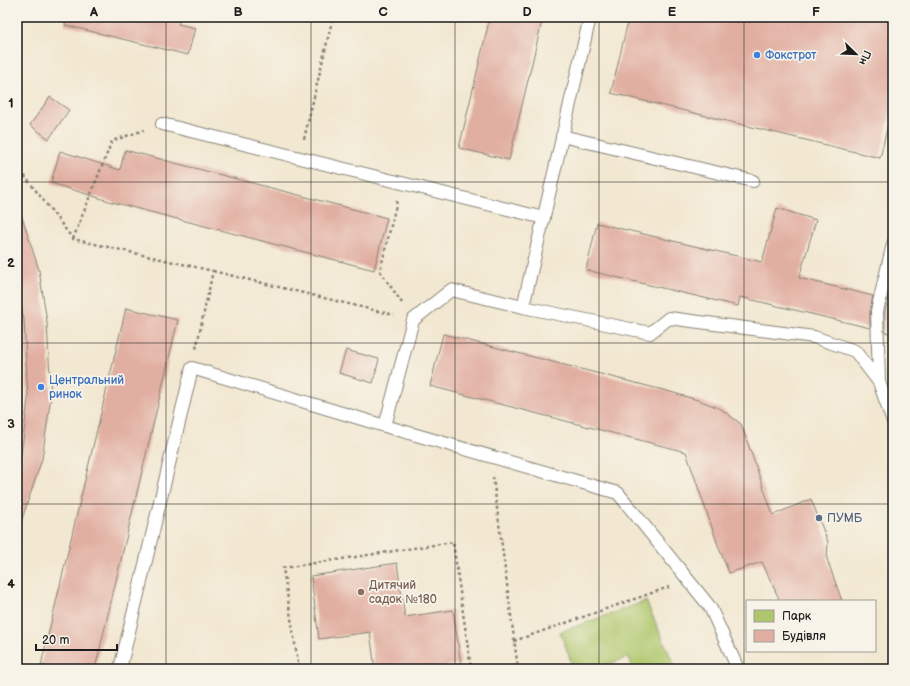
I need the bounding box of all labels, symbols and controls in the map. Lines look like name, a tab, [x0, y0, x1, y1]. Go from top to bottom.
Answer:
text: A	[89, 4, 98, 20]
text: B	[233, 4, 243, 20]
text: C	[378, 4, 388, 20]
text: D	[522, 4, 532, 20]
text: E	[668, 4, 677, 20]
text: F	[812, 4, 820, 20]
north arrow	[836, 34, 876, 74]
place label: Фокстрот	[765, 48, 817, 63]
text: Пн	[856, 48, 874, 67]
marker: Фокстрот	[752, 50, 762, 60]
text: 1	[8, 95, 14, 111]
text: 2	[7, 255, 15, 271]
place label: Центральний ринок	[49, 373, 124, 402]
marker: Центральний ринок	[36, 382, 46, 392]
text: 3	[7, 416, 15, 432]
place label: ПУМБ	[827, 511, 863, 526]
marker: ПУМБ	[814, 513, 824, 523]
text: 4	[7, 576, 15, 592]
place label: Дитячий садок №180	[369, 578, 437, 607]
marker: Дитячий садок №180	[356, 587, 366, 597]
legend	[746, 600, 876, 652]
text: Парк	[782, 609, 812, 624]
scale bar	[36, 626, 117, 652]
text: Будівля	[782, 629, 826, 644]
text: 20 m	[42, 633, 69, 648]

